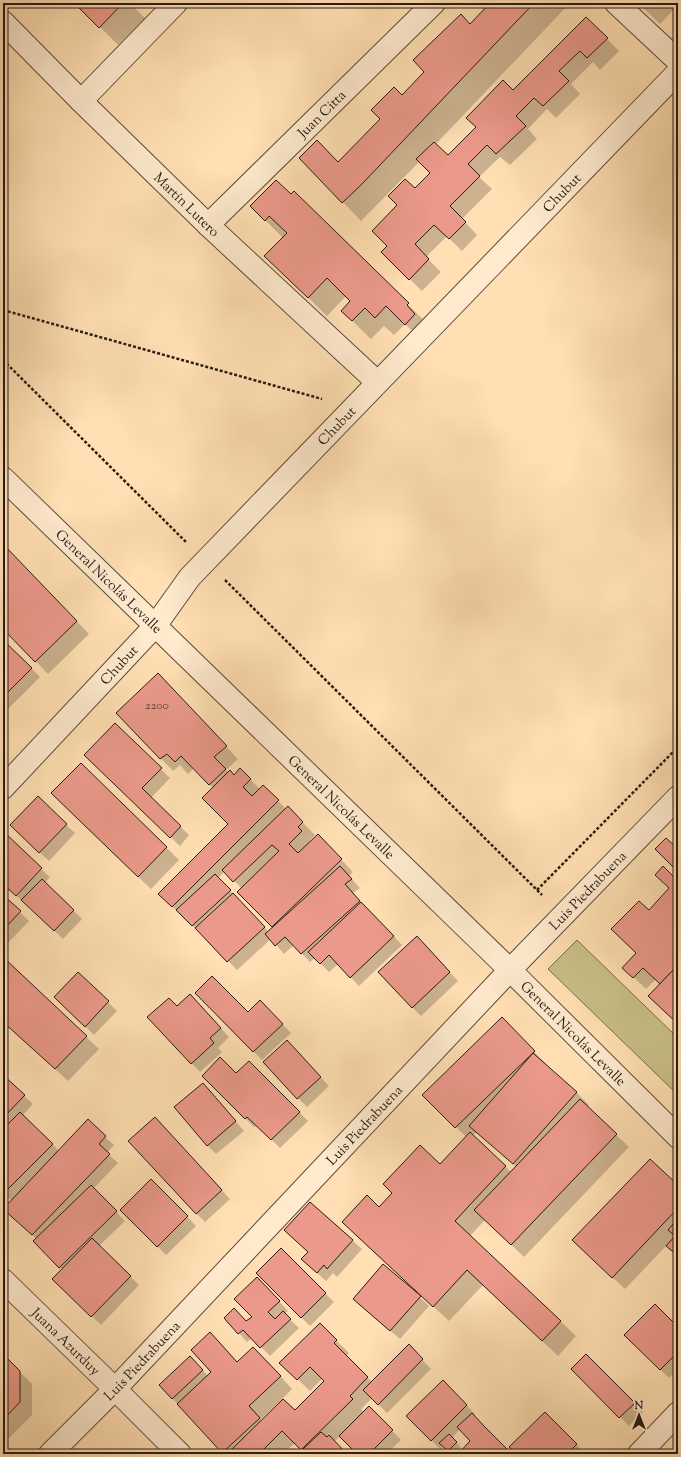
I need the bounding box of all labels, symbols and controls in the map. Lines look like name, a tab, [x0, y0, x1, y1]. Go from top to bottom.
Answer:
street label: Juan Citta	[293, 86, 352, 144]
street label: Martín Lutero	[148, 169, 223, 243]
street label: Chubut	[539, 170, 587, 218]
street label: Chubut	[314, 403, 362, 451]
street label: General Nicolás Levalle	[50, 526, 166, 639]
street label: Chubut	[96, 642, 144, 690]
house number: 2200	[145, 697, 169, 715]
street label: General Nicolás Levalle	[282, 752, 398, 865]
street label: Luis Piedrabuena	[546, 847, 633, 936]
street label: General Nicolás Levalle	[515, 977, 629, 1092]
street label: Luis Piedrabuena	[323, 1081, 409, 1171]
street label: Juana Azurduy	[25, 1304, 104, 1381]
street label: Luis Piedrabuena	[100, 1317, 186, 1406]
north arrow	[619, 1395, 659, 1435]
text: N	[634, 1398, 644, 1414]

